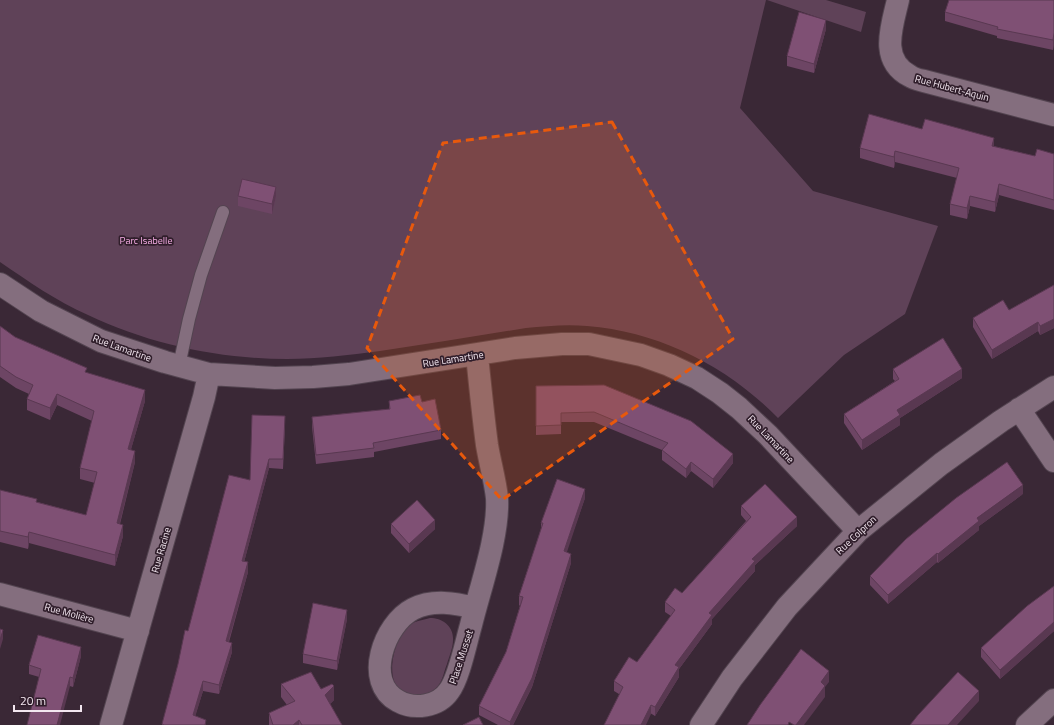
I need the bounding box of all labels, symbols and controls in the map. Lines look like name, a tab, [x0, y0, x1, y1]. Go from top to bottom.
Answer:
street label: Rue Hubert-Aquin	[913, 71, 991, 105]
park label: Parc Isabelle	[120, 233, 172, 248]
street label: Rue Lamartine	[91, 330, 153, 366]
street label: Rue Lamartine	[421, 347, 485, 371]
street label: Rue Lamartine	[744, 412, 798, 466]
street label: Rue Colpron	[832, 512, 880, 558]
street label: Rue Racine	[147, 525, 175, 575]
street label: Rue Molière	[43, 599, 95, 627]
street label: Place Musset	[445, 627, 477, 686]
scale bar	[14, 687, 81, 713]
text: 20 m	[20, 691, 46, 710]

